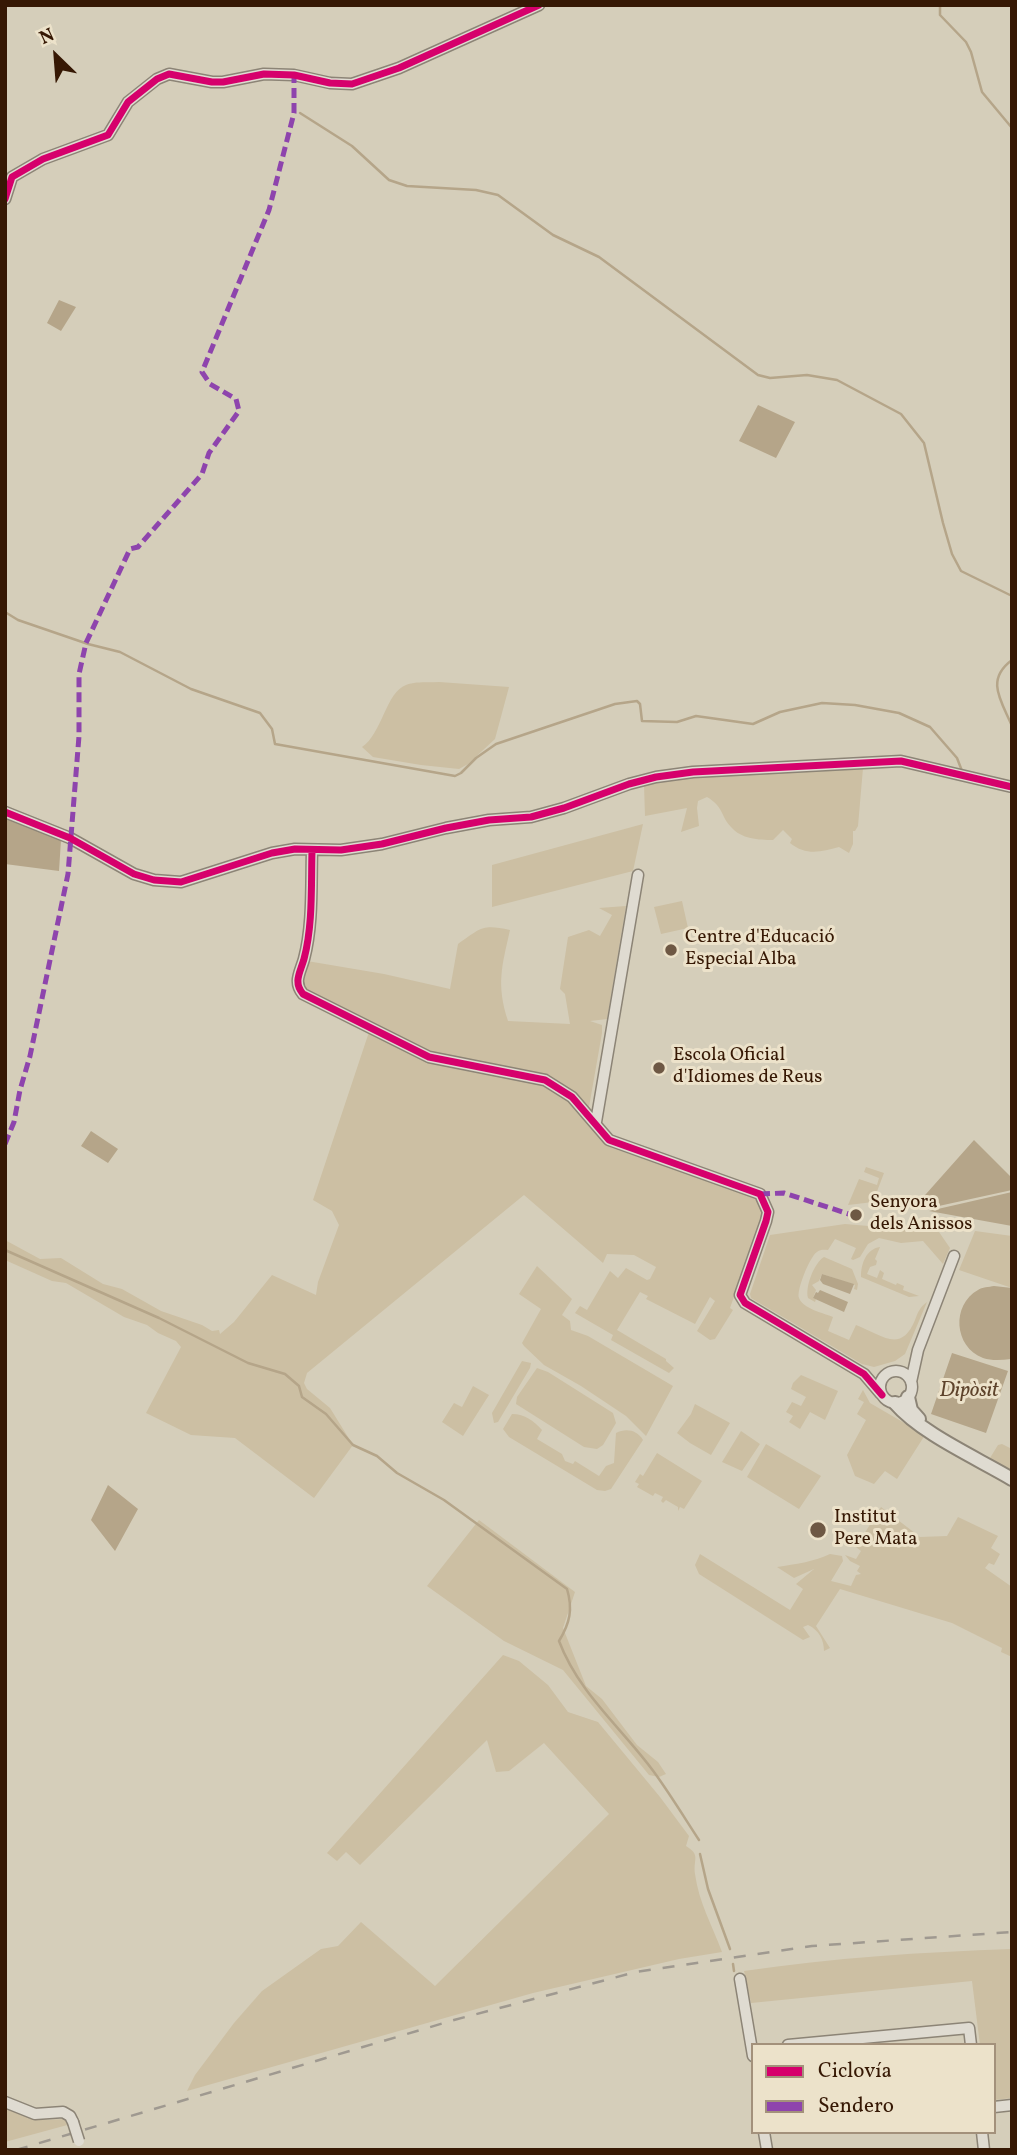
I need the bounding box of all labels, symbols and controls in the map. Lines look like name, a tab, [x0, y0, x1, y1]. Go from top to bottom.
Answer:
north arrow	[21, 21, 91, 91]
text: N	[35, 22, 59, 52]
place label: Centre d'Educació Especial Alba	[685, 928, 835, 972]
marker: Centre d'Educació Especial Alba	[663, 942, 679, 958]
place label: Escola Oficial d'Idiomes de Reus	[673, 1046, 822, 1090]
marker: Escola Oficial d'Idiomes de Reus	[651, 1060, 667, 1076]
place label: Senyora dels Anissos	[870, 1193, 972, 1237]
marker: Senyora dels Anissos	[848, 1207, 864, 1223]
water label: Dipòsit	[939, 1379, 999, 1405]
place label: Institut Pere Mata	[834, 1508, 917, 1552]
marker: Institut Pere Mata	[808, 1520, 828, 1540]
legend	[751, 2043, 996, 2134]
text: Ciclovía	[818, 2057, 892, 2086]
text: Sendero	[818, 2092, 894, 2121]

